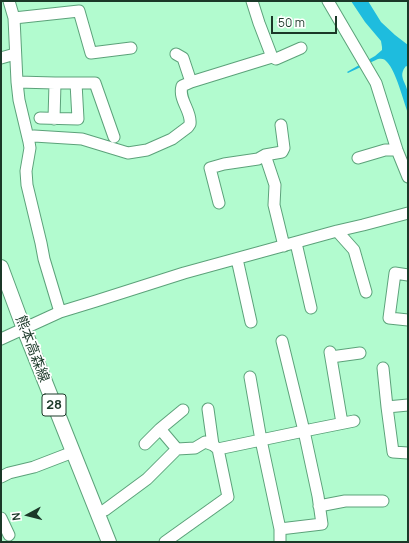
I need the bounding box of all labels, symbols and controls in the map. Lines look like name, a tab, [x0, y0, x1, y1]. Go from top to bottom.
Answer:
scale bar	[273, 8, 339, 34]
text: 50 m	[278, 14, 305, 31]
street label: 熊本高森線	[12, 313, 52, 385]
road number: 28	[42, 394, 66, 416]
north arrow	[8, 495, 48, 535]
text: N	[8, 512, 24, 521]

